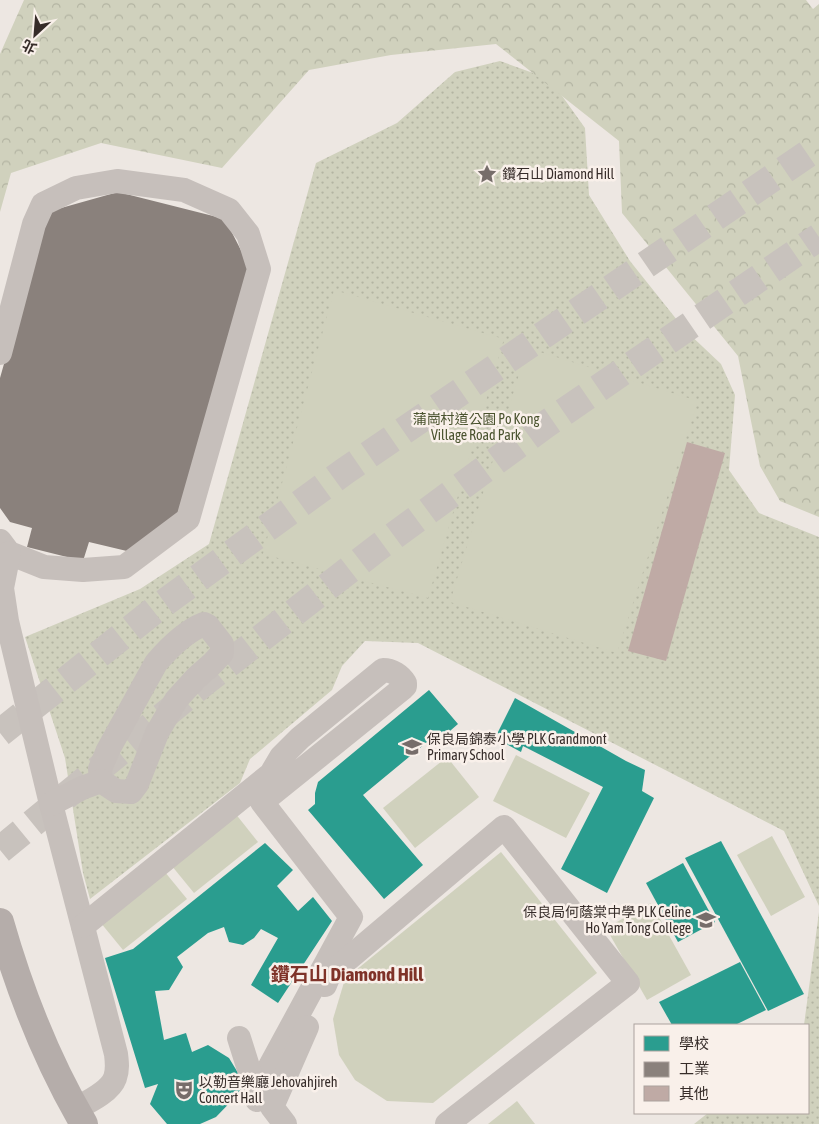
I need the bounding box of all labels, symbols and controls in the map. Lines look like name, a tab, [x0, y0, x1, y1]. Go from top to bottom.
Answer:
north arrow	[10, 10, 60, 60]
text: 北	[20, 36, 39, 57]
place icon: 鑽石山 Diamond Hill	[476, 163, 498, 185]
place label: 鑽石山 Diamond Hill	[502, 166, 615, 182]
park label: 蒲崗村道公園 Po Kong Village Road Park	[412, 411, 540, 443]
place label: 保良局錦泰小學 PLK Grandmont Primary School	[427, 731, 607, 763]
school or university icon: 保良局錦泰小學 PLK Grandmont Primary School	[401, 736, 423, 758]
place label: 保良局何蔭棠中學 PLK Celine Ho Yam Tong College	[523, 904, 691, 936]
school or university icon: 保良局何蔭棠中學 PLK Celine Ho Yam Tong College	[695, 909, 717, 931]
district label: 鑽石山 Diamond Hill	[271, 963, 424, 985]
legend	[634, 1024, 809, 1114]
text: 學校	[679, 1035, 709, 1052]
text: 工業	[679, 1060, 709, 1077]
place label: 以勒音樂廳 Jehovahjireh Concert Hall	[199, 1074, 338, 1106]
theatre icon: 以勒音樂廳 Jehovahjireh Concert Hall	[173, 1079, 195, 1101]
text: 其他	[679, 1085, 709, 1102]

